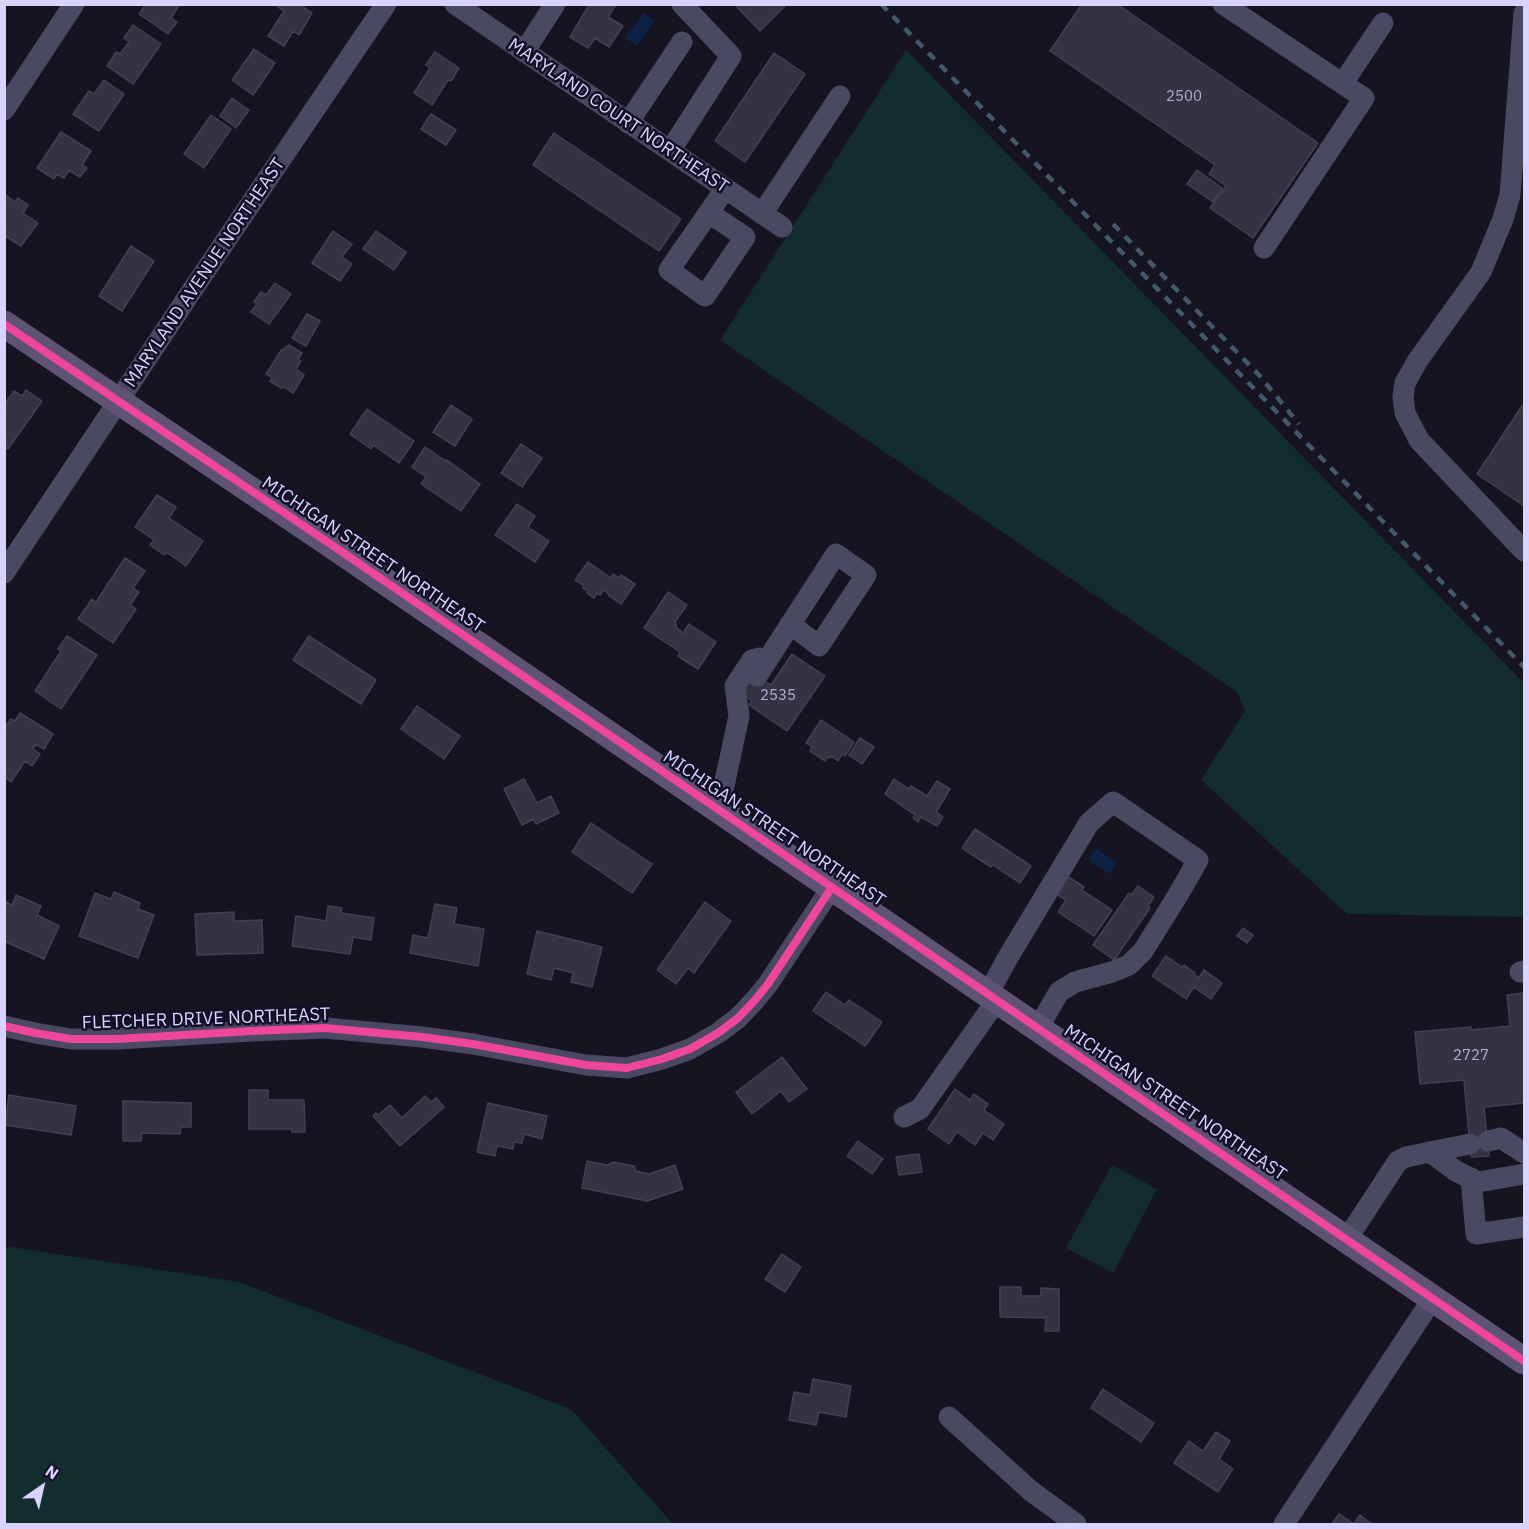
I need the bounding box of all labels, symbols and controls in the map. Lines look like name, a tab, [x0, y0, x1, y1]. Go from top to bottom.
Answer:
street label: MARYLAND COURT NORTHEAST	[504, 34, 732, 198]
house number: 2500	[1166, 88, 1202, 106]
street label: MARYLAND AVENUE NORTHEAST	[120, 154, 290, 392]
street label: MICHIGAN STREET NORTHEAST	[258, 472, 488, 638]
house number: 2535	[760, 687, 796, 705]
street label: MICHIGAN STREET NORTHEAST	[659, 746, 889, 912]
street label: FLETCHER DRIVE NORTHEAST	[82, 1004, 330, 1034]
street label: MICHIGAN STREET NORTHEAST	[1060, 1020, 1290, 1186]
house number: 2727	[1453, 1047, 1489, 1065]
north arrow	[12, 1457, 72, 1517]
text: N	[42, 1461, 62, 1484]

